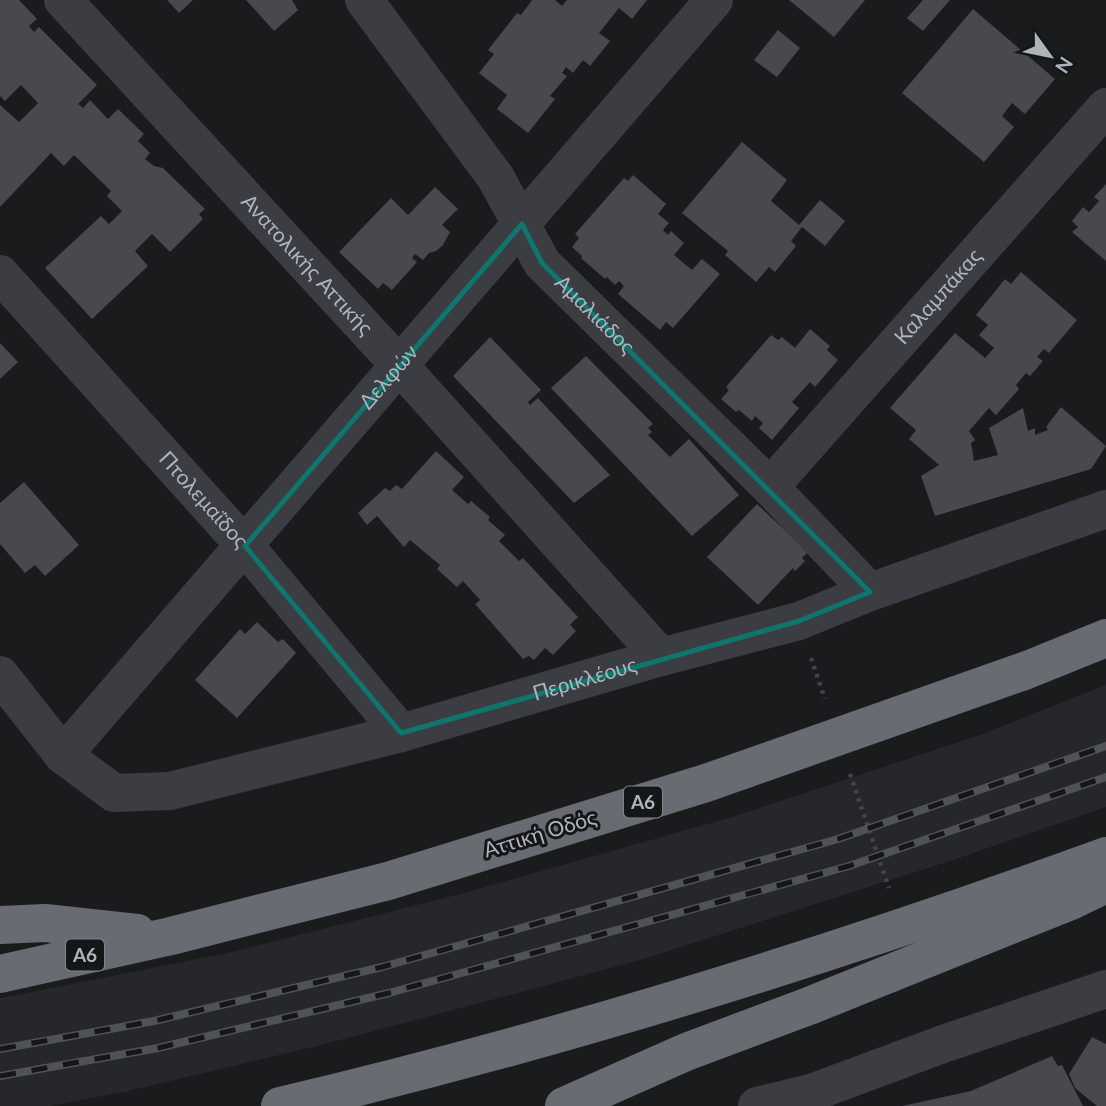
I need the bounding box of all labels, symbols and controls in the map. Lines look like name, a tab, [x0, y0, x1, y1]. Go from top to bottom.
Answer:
north arrow	[1015, 21, 1085, 91]
text: N	[1051, 53, 1078, 78]
street label: Ανατολικής Αττικής	[237, 188, 379, 340]
street label: Καλαμπάκας	[888, 243, 986, 349]
street label: Αμαλιάδος	[551, 269, 641, 358]
street label: Δελφών	[353, 339, 422, 413]
street label: Πτολεμαΐδος	[155, 446, 255, 552]
street label: Περικλέους	[529, 651, 639, 705]
road number: Α6	[624, 786, 662, 818]
street label: Αττική Οδός	[480, 804, 599, 862]
road number: Α6	[66, 939, 104, 970]

